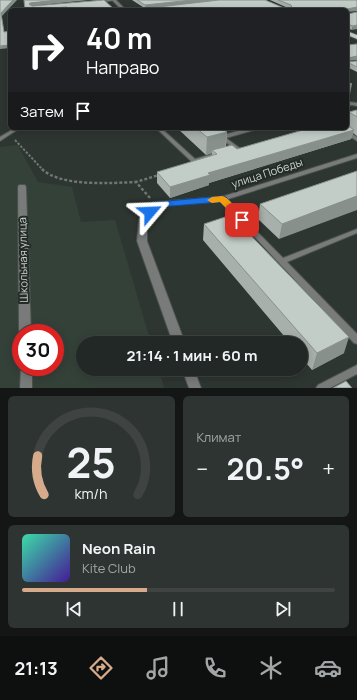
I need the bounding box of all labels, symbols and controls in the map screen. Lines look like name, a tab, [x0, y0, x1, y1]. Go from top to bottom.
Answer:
text: 40 m	[86, 19, 152, 57]
icon: right	[20, 24, 72, 76]
text: Направо	[86, 55, 160, 79]
icon: arrive	[72, 100, 94, 122]
text: Затем	[20, 101, 64, 122]
street label: улица Победы	[229, 154, 304, 191]
position arrow	[129, 191, 171, 233]
pin	[225, 203, 259, 237]
icon: arrive	[231, 209, 253, 231]
street label: Школьная улица	[14, 217, 31, 303]
speed limit sign: 30	[12, 324, 64, 376]
text: 21:14 · 1 мин · 60 m	[127, 345, 257, 366]
text: Климат	[197, 428, 241, 446]
text: 25	[67, 433, 116, 489]
text: 20.5°	[226, 448, 304, 489]
text: −	[197, 454, 208, 484]
text: +	[322, 454, 335, 484]
text: km/h	[75, 483, 108, 502]
text: Neon Rain	[82, 538, 156, 559]
text: Kite Club	[82, 559, 136, 577]
icon: previous	[63, 598, 85, 620]
icon: pause	[167, 598, 189, 620]
icon: next	[272, 598, 294, 620]
icon: directions	[87, 654, 115, 682]
icon: music	[144, 654, 172, 682]
icon: phone	[201, 654, 229, 682]
icon: climate	[257, 654, 285, 682]
icon: car	[314, 654, 342, 682]
text: 21:13	[14, 656, 58, 680]

